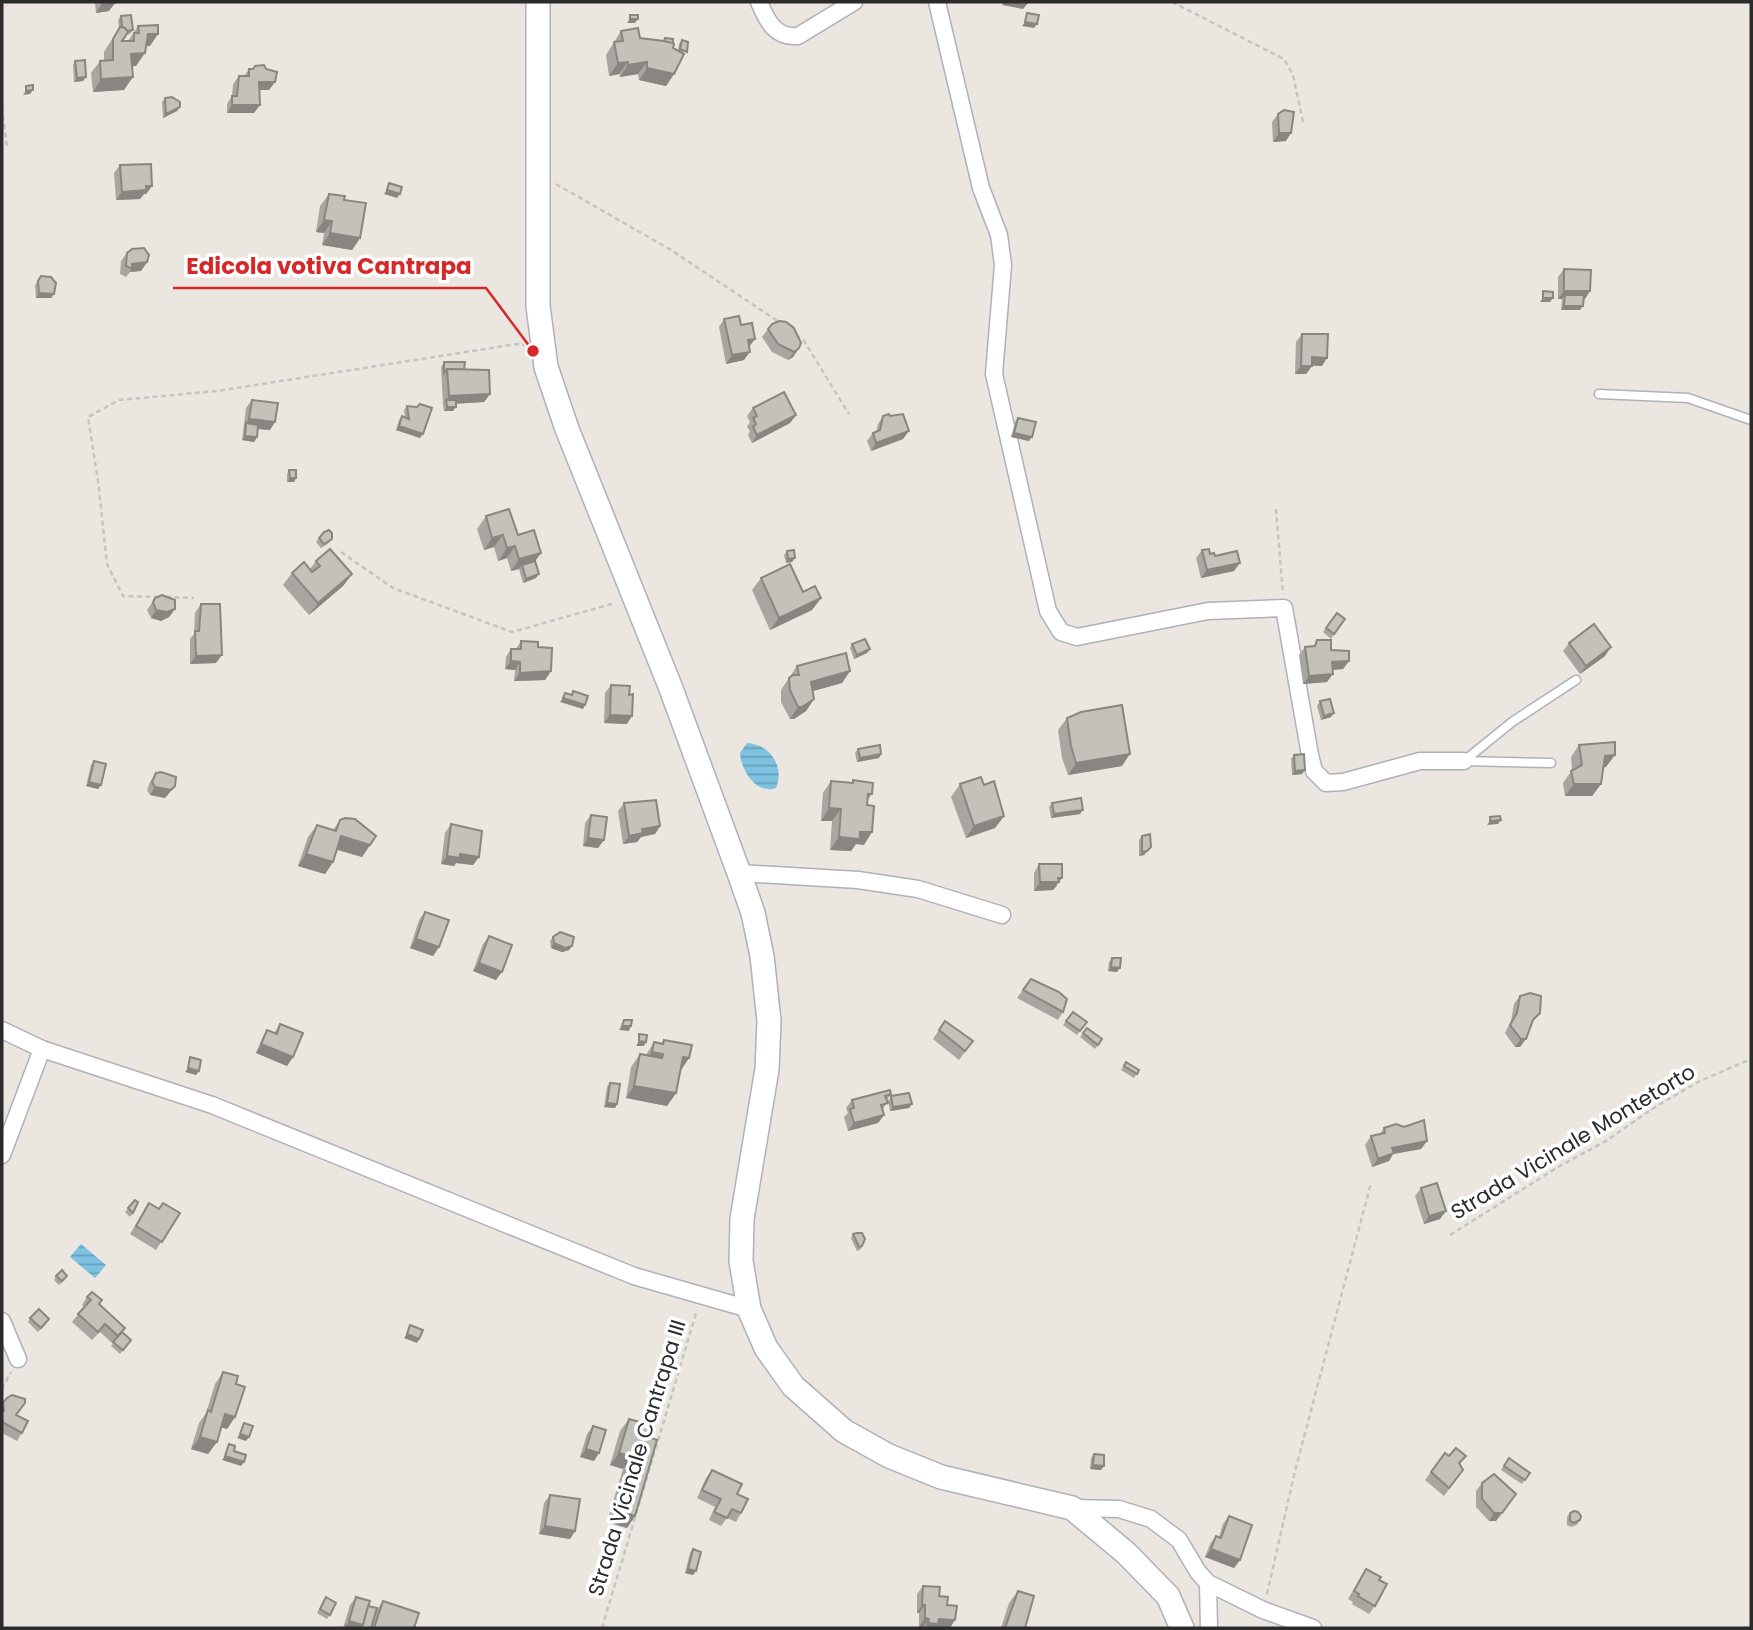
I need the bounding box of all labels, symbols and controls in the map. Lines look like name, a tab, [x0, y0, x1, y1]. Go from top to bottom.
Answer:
callout: Edicola votiva Cantrapa	[173, 244, 486, 288]
text: Edicola votiva Cantrapa	[186, 250, 472, 282]
street label: Strada Vicinale Montetorto	[1445, 1057, 1700, 1226]
street label: Strada Vicinale Cantrapa III	[581, 1316, 692, 1600]

